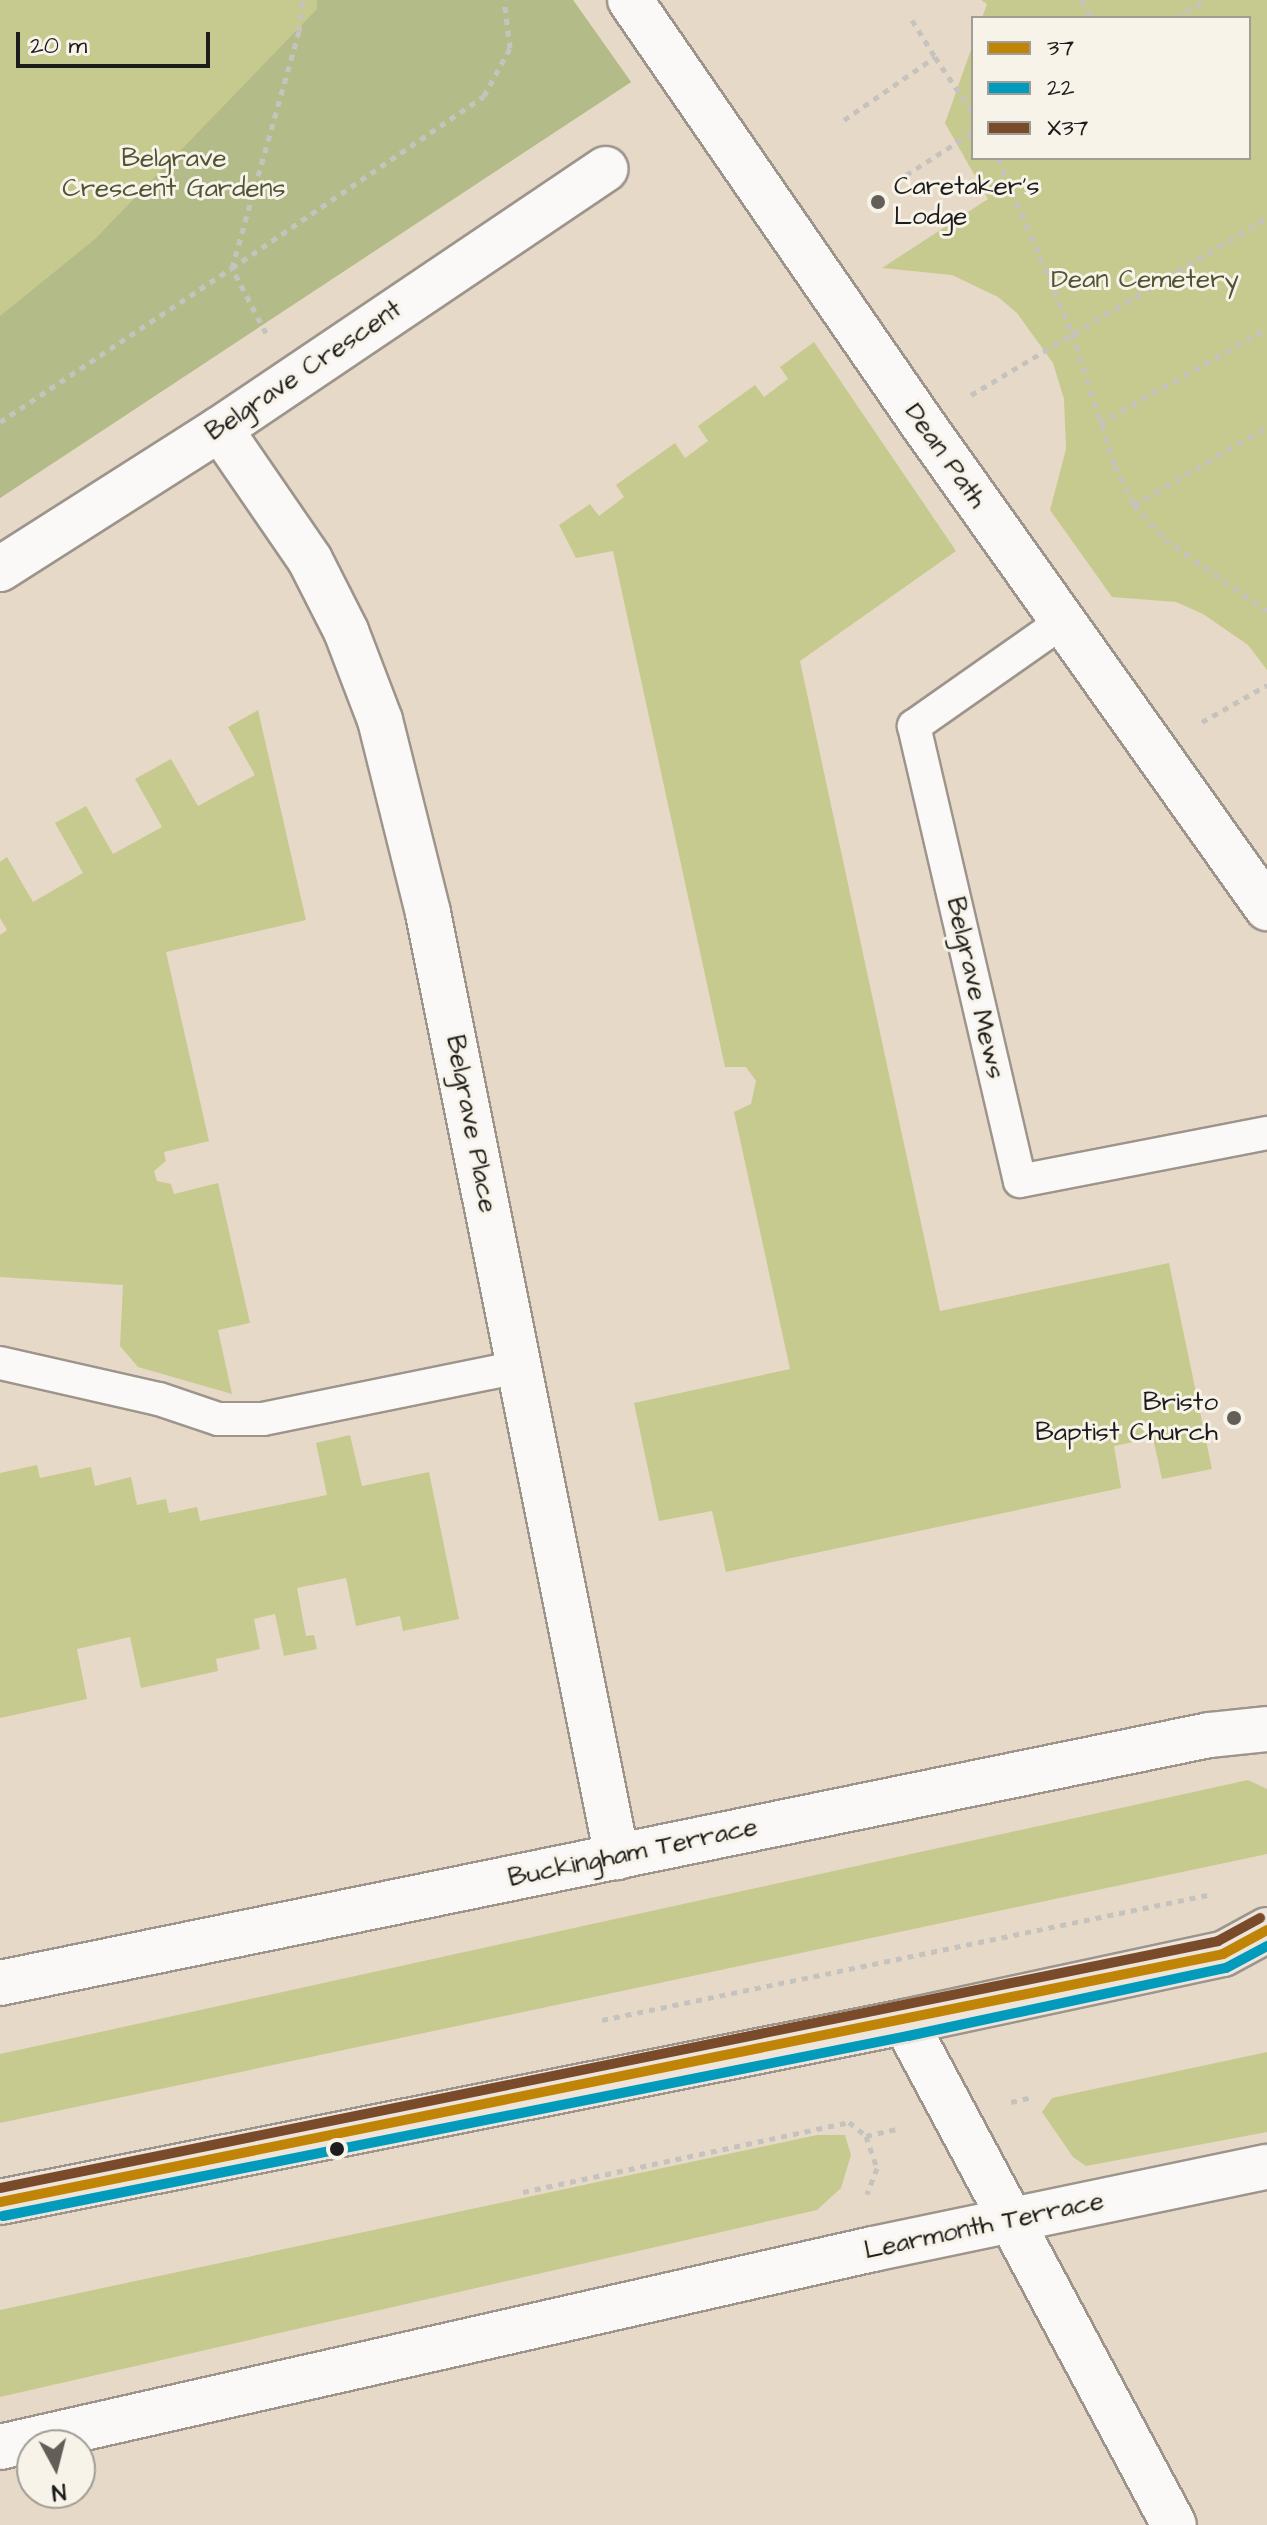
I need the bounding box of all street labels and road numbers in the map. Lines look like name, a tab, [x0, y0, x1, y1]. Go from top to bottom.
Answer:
street label: Belgrave Crescent	[200, 294, 408, 448]
street label: Dean Path	[898, 398, 992, 514]
street label: Belgrave Mews	[939, 894, 1011, 1082]
street label: Belgrave Place	[439, 1033, 503, 1215]
street label: Buckingham Terrace	[506, 1811, 760, 1895]
street label: Learmonth Terrace	[861, 2185, 1107, 2267]

